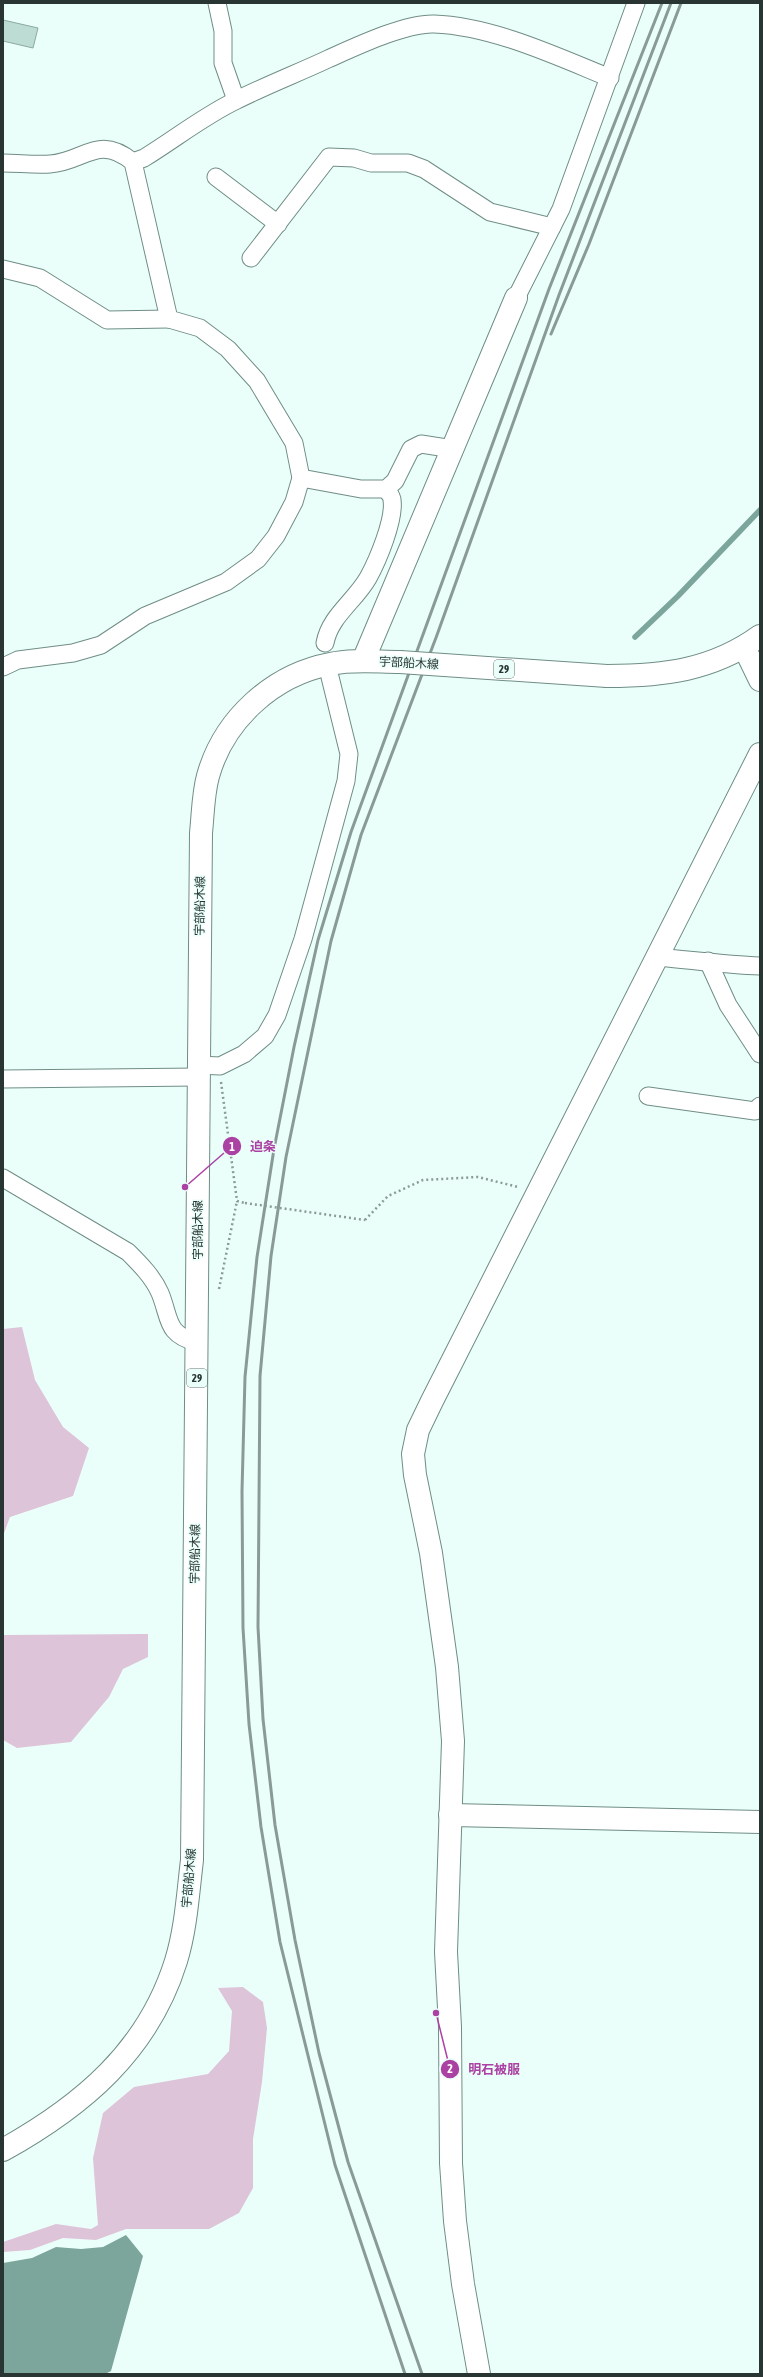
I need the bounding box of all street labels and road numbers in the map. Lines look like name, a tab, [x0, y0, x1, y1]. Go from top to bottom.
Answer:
street label: 宇部船木線	[379, 654, 439, 672]
road number: 29	[494, 660, 514, 678]
street label: 宇部船木線	[192, 876, 208, 936]
street label: 宇部船木線	[191, 1200, 205, 1260]
road number: 29	[187, 1369, 207, 1387]
street label: 宇部船木線	[187, 1524, 203, 1584]
street label: 宇部船木線	[179, 1847, 199, 1909]

